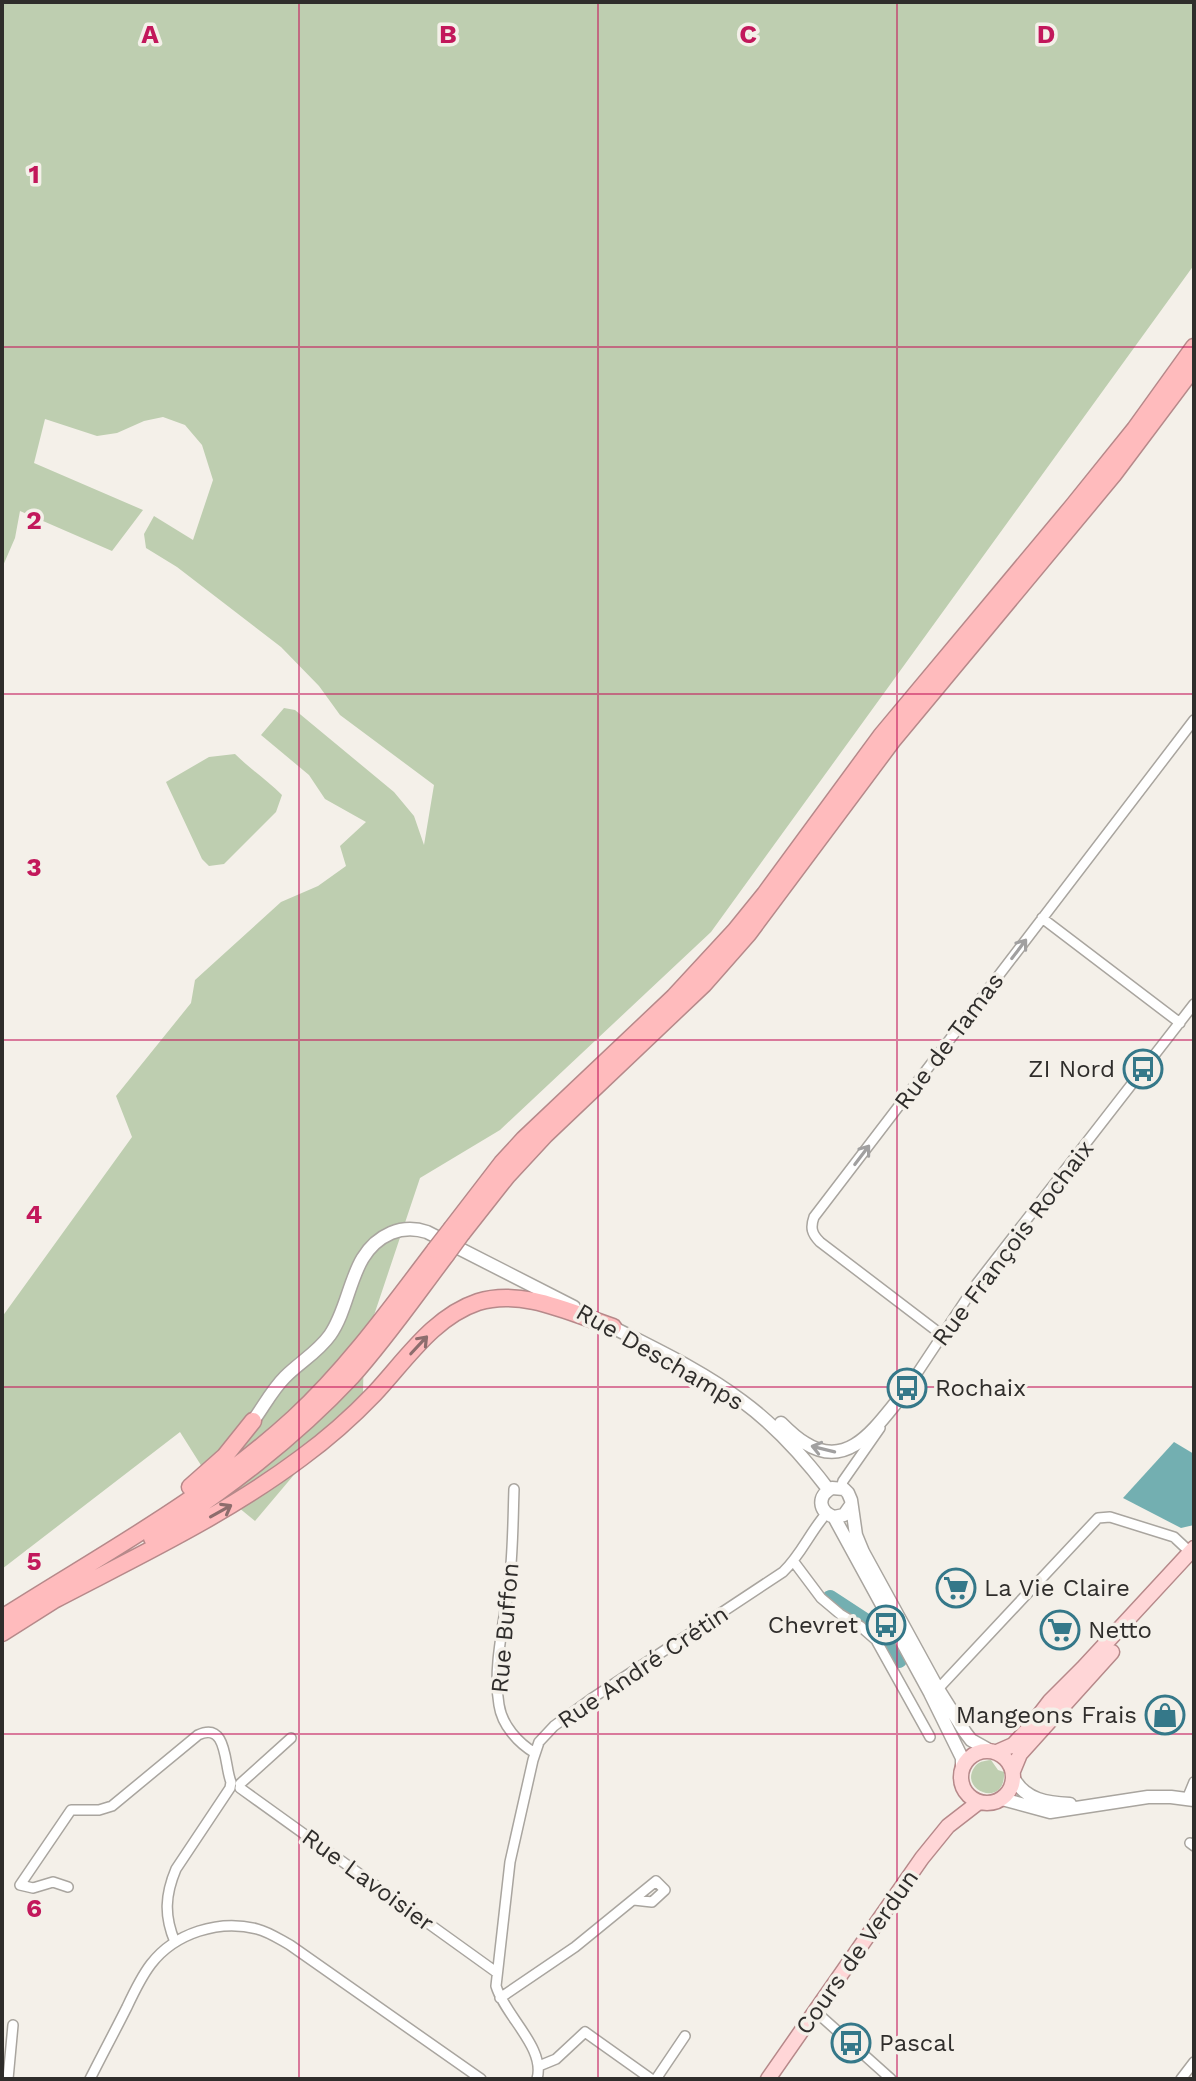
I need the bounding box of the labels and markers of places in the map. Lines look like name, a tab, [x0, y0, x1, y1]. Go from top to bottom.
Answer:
bus stop icon: ZI Nord	[1122, 1048, 1164, 1090]
place label: ZI Nord	[1028, 1055, 1115, 1083]
bus stop icon: Rochaix	[886, 1367, 928, 1409]
place label: Rochaix	[935, 1374, 1026, 1402]
supermarket icon: La Vie Claire	[935, 1567, 977, 1609]
place label: La Vie Claire	[984, 1574, 1130, 1602]
bus stop icon: Chevret	[865, 1604, 907, 1646]
supermarket icon: Netto	[1039, 1609, 1081, 1651]
place label: Chevret	[768, 1611, 858, 1639]
place label: Netto	[1088, 1616, 1152, 1644]
shop icon: Mangeons Frais	[1144, 1694, 1186, 1736]
place label: Mangeons Frais	[956, 1701, 1137, 1729]
bus stop icon: Pascal	[830, 2022, 872, 2064]
place label: Pascal	[879, 2029, 955, 2057]

